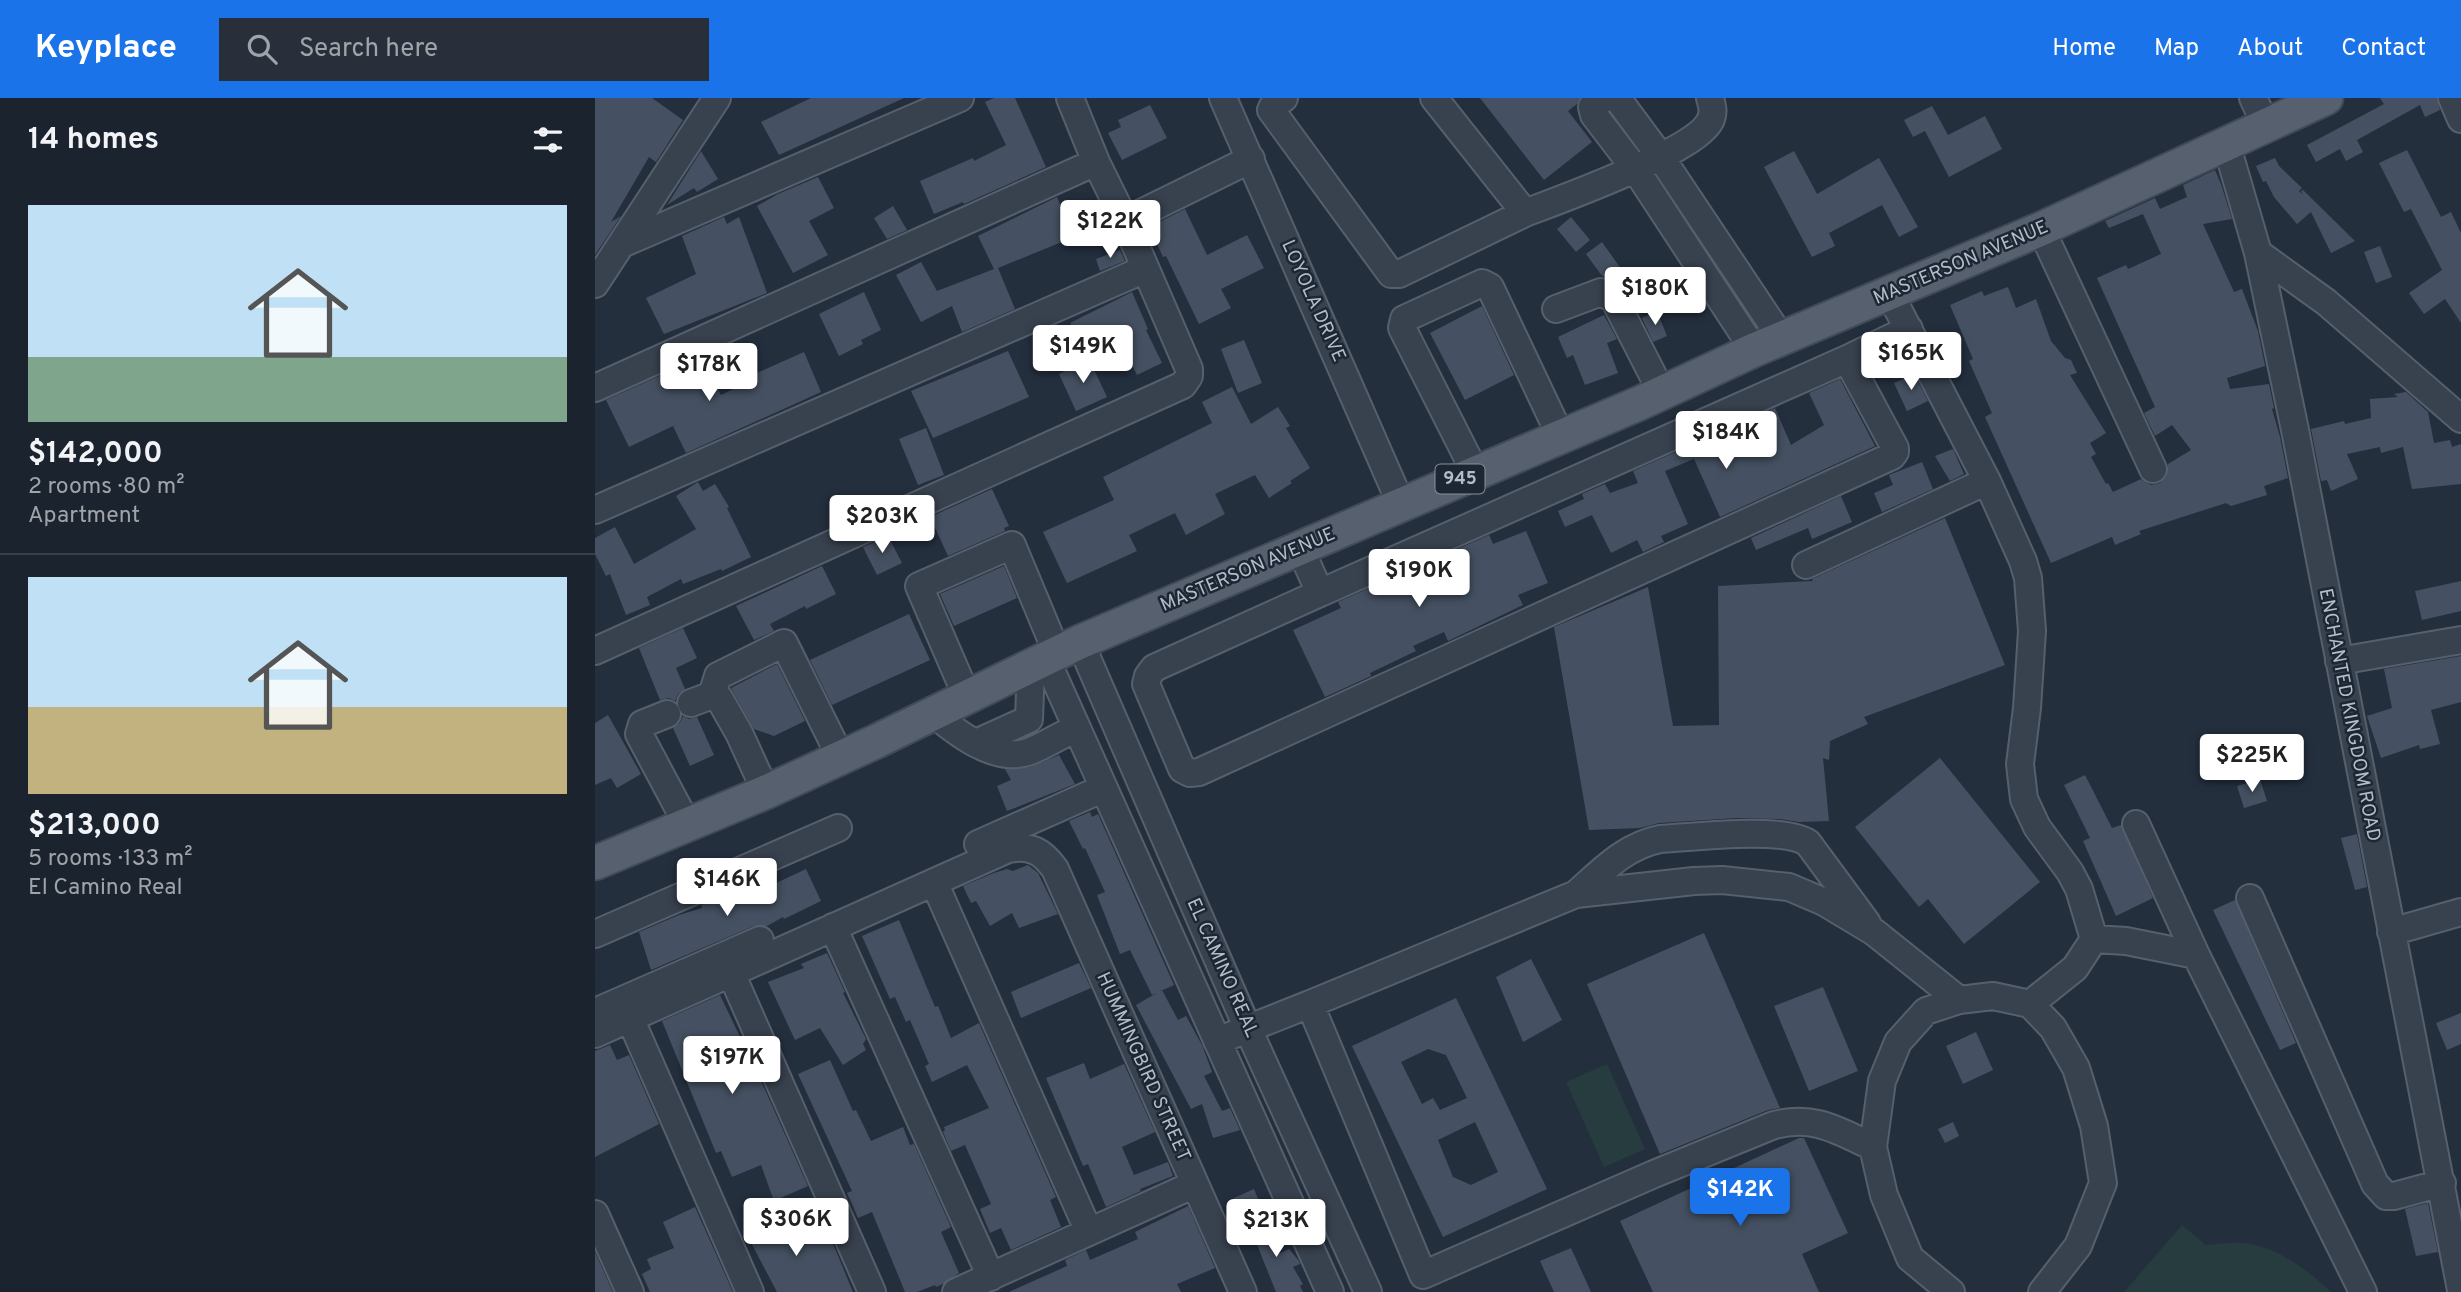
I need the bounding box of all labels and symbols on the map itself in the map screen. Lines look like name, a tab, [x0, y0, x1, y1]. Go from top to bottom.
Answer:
pin: $122K	[1061, 200, 1159, 260]
street label: MASTERSON AVENUE	[1870, 215, 2052, 311]
street label: LOYOLA DRIVE	[1275, 236, 1351, 366]
pin: $180K	[1606, 268, 1704, 327]
pin: $149K	[1034, 326, 1132, 385]
pin: $165K	[1862, 332, 1960, 392]
pin: $178K	[660, 344, 758, 403]
pin: $184K	[1677, 412, 1775, 471]
road number: 945	[1435, 464, 1485, 494]
pin: $203K	[833, 496, 931, 555]
street label: MASTERSON AVENUE	[1157, 522, 1339, 618]
pin: $190K	[1370, 550, 1468, 609]
street label: ENCHANTED KINGDOM ROAD	[2313, 586, 2385, 844]
pin: $225K	[2203, 734, 2301, 794]
pin: $146K	[678, 858, 776, 918]
street label: EL CAMINO REAL	[1181, 895, 1264, 1042]
street label: HUMMINGBIRD STREET	[1090, 969, 1196, 1165]
pin: $197K	[683, 1037, 781, 1096]
pin: $142K	[1691, 1168, 1789, 1228]
pin: $306K	[747, 1198, 845, 1258]
pin: $213K	[1227, 1200, 1325, 1259]

